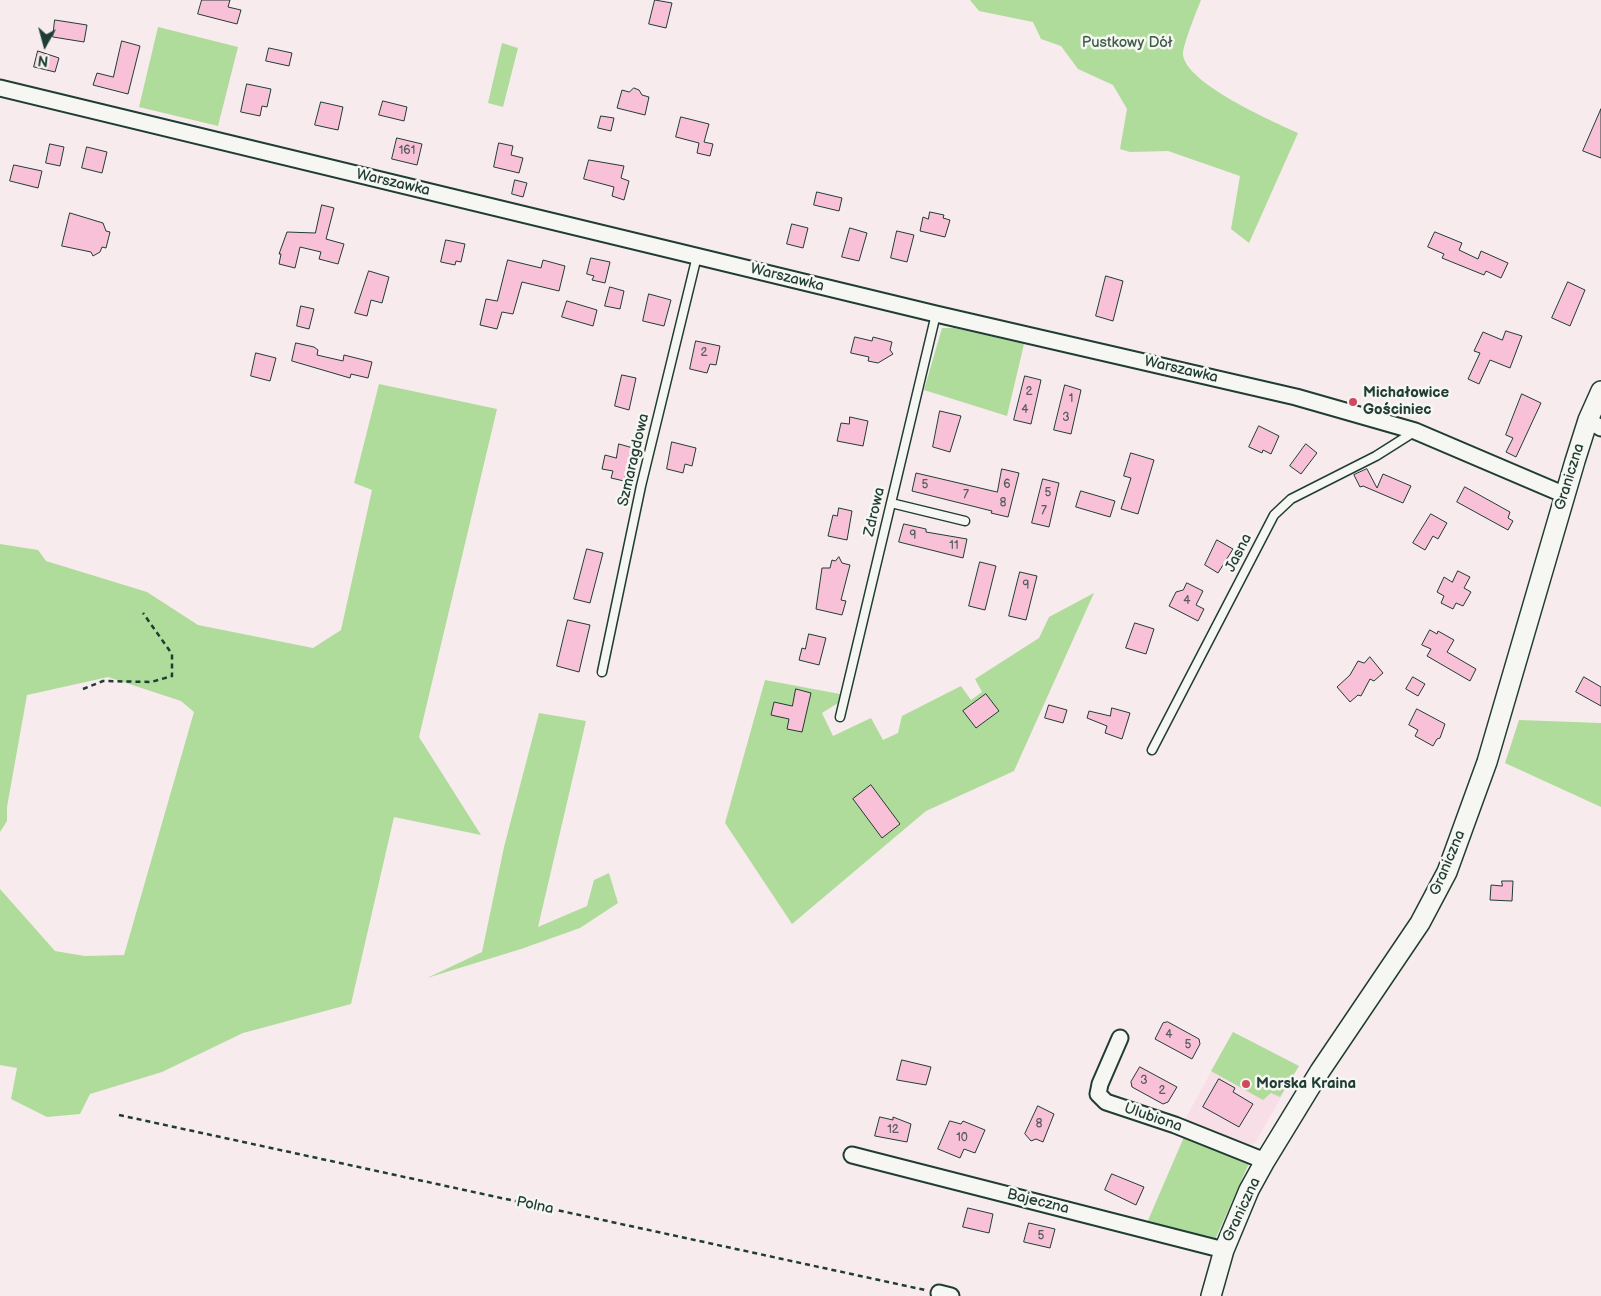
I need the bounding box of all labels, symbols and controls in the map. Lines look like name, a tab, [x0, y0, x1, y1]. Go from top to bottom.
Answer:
north arrow	[20, 20, 70, 70]
park label: Pustkowy Dół	[1082, 34, 1172, 52]
text: N	[37, 51, 49, 69]
house number: 161	[399, 144, 415, 158]
street label: Warszawka	[354, 166, 432, 200]
street label: Warszawka	[748, 260, 826, 296]
house number: 2	[700, 346, 708, 360]
street label: Warszawka	[1142, 353, 1220, 387]
place label: Michałowice Gościniec	[1363, 384, 1449, 419]
house number: 2	[1025, 385, 1033, 399]
house number: 1	[1069, 392, 1073, 406]
marker: Michałowice Gościniec	[1347, 396, 1359, 408]
house number: 4	[1021, 403, 1029, 417]
house number: 3	[1062, 411, 1070, 425]
street label: Szmaragdowa	[615, 412, 653, 508]
street label: Graniczna	[1551, 441, 1589, 513]
house number: 5	[922, 478, 928, 492]
house number: 6	[1003, 478, 1011, 492]
street label: Zdrowa	[861, 486, 889, 538]
house number: 5	[1045, 486, 1051, 500]
house number: 7	[963, 488, 969, 502]
house number: 8	[1000, 496, 1006, 510]
house number: 7	[1041, 504, 1047, 518]
house number: 9	[910, 529, 916, 543]
street label: Jasna	[1222, 531, 1256, 575]
house number: 11	[949, 539, 959, 553]
house number: 9	[1023, 579, 1029, 593]
house number: 4	[1183, 594, 1191, 608]
street label: Graniczna	[1426, 828, 1470, 898]
house number: 4	[1165, 1028, 1173, 1042]
house number: 5	[1185, 1038, 1191, 1052]
house number: 3	[1140, 1074, 1148, 1088]
place label: Morska Kraina	[1256, 1075, 1356, 1093]
marker: Morska Kraina	[1240, 1078, 1252, 1090]
house number: 2	[1158, 1084, 1166, 1098]
street label: Ulubiona	[1122, 1100, 1184, 1136]
house number: 8	[1036, 1117, 1042, 1131]
house number: 12	[887, 1123, 899, 1137]
house number: 10	[956, 1131, 968, 1145]
street label: Graniczna	[1219, 1175, 1265, 1245]
street label: Bajeczna	[1005, 1186, 1071, 1218]
street label: Polna	[515, 1193, 555, 1219]
house number: 5	[1038, 1229, 1044, 1243]

